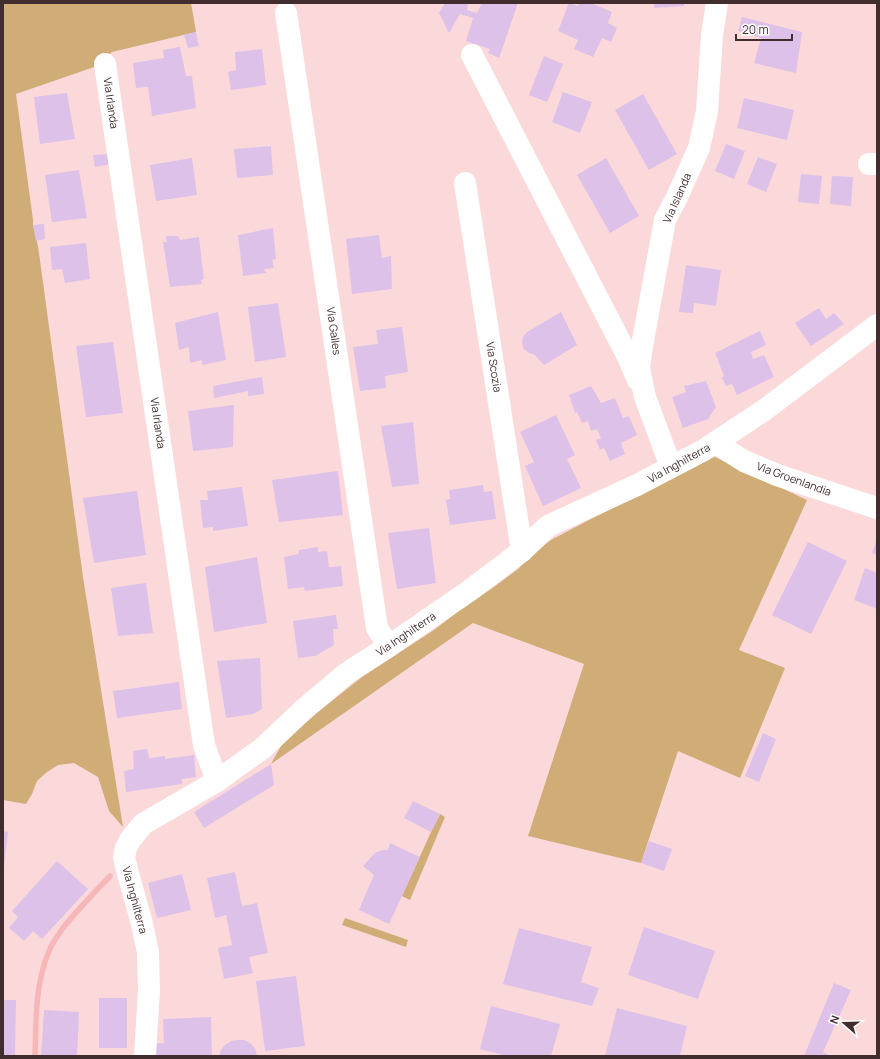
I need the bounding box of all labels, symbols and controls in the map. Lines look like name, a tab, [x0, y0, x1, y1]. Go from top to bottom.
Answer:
scale bar	[736, 16, 792, 42]
text: 20 m	[742, 21, 769, 38]
street label: Via Irlanda	[100, 76, 123, 130]
street label: Via Islanda	[659, 170, 694, 225]
street label: Via Galles	[324, 306, 345, 356]
street label: Via Scozia	[483, 341, 506, 393]
street label: Via Irlanda	[147, 396, 170, 450]
street label: Via Inghilterra	[645, 439, 713, 486]
street label: Via Groenlandia	[755, 458, 834, 499]
street label: Via Inghilterra	[373, 608, 439, 659]
street label: Via Inghilterra	[119, 865, 152, 935]
north arrow	[824, 1003, 864, 1043]
text: N	[826, 1013, 843, 1026]

